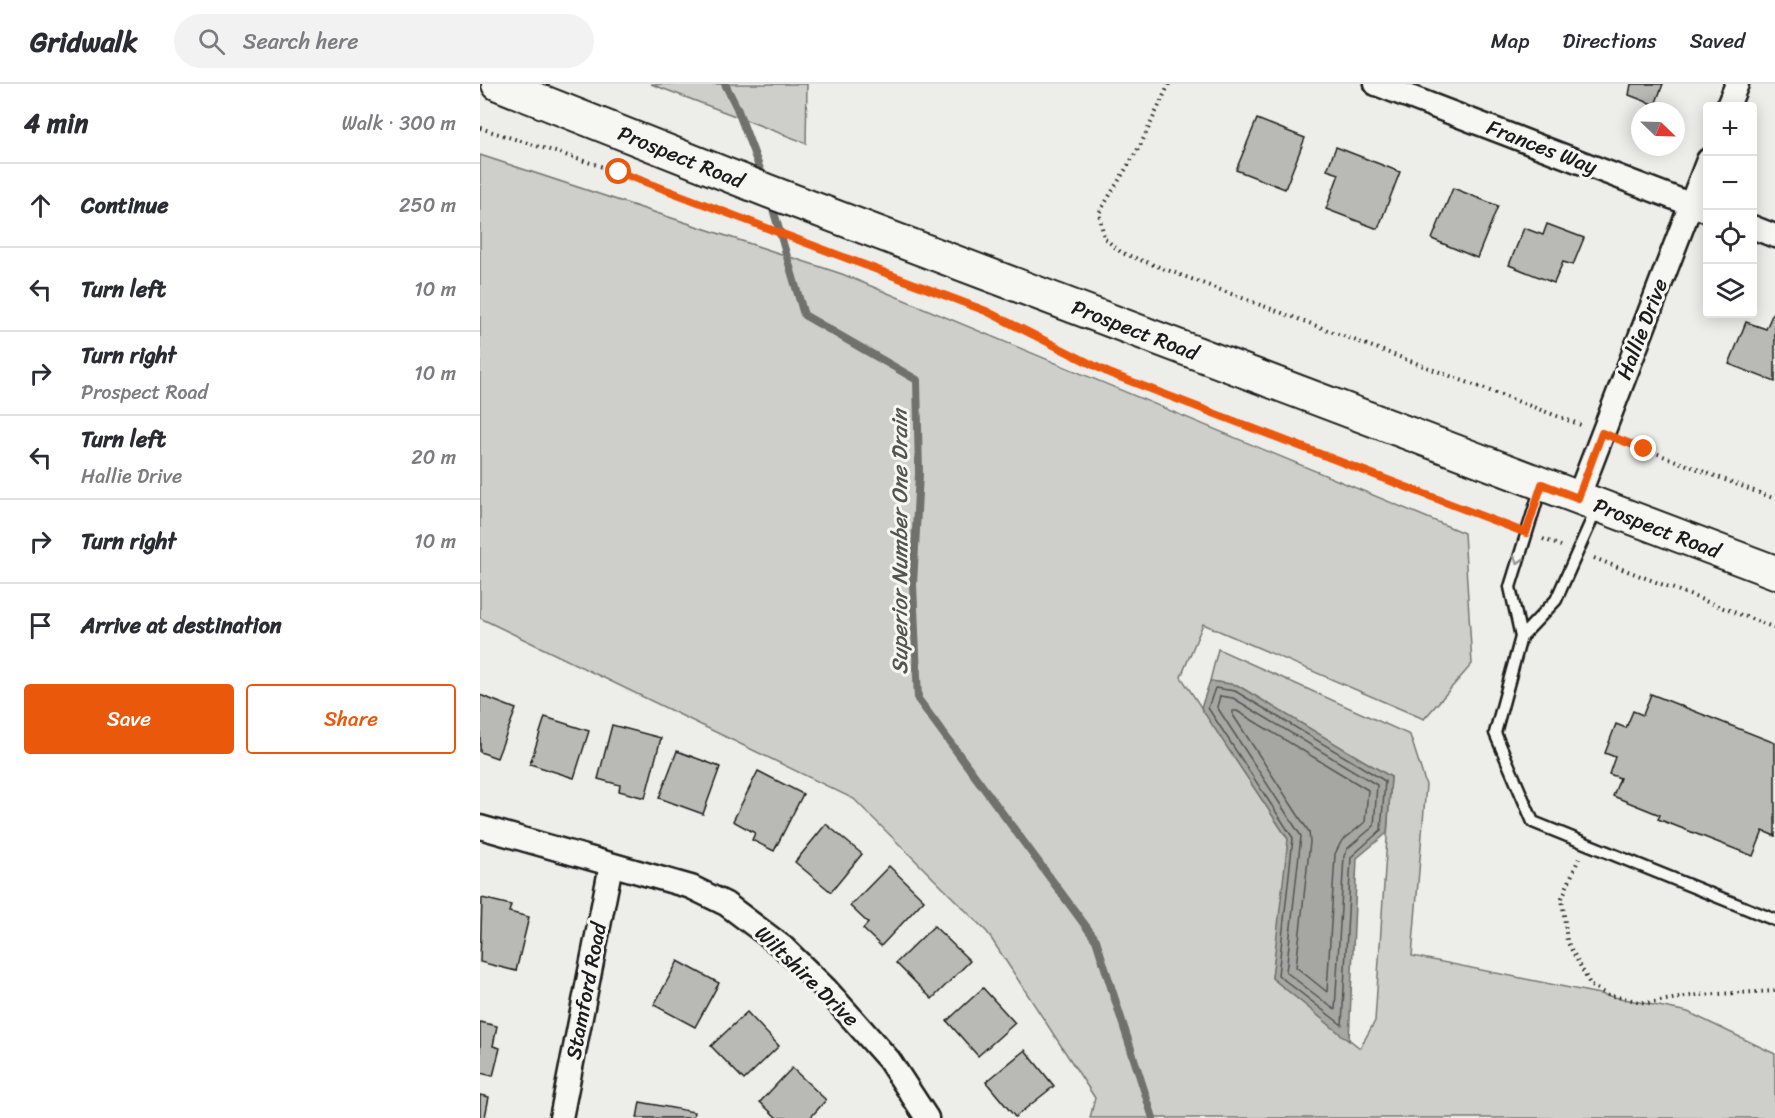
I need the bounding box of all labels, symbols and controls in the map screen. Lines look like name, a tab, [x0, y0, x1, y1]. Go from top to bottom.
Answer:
search box	[174, 14, 594, 68]
text: Gridwalk	[30, 17, 138, 66]
text: Search here	[243, 22, 359, 61]
text: Map	[1491, 22, 1529, 60]
text: Directions	[1562, 22, 1657, 60]
text: Saved	[1690, 22, 1745, 60]
icon: search	[195, 25, 228, 58]
text: 4 min	[24, 100, 88, 146]
north arrow	[1631, 102, 1685, 156]
map controls	[1703, 102, 1757, 318]
button: +	[1703, 102, 1757, 156]
text: Walk · 300 m	[342, 106, 456, 141]
street label: Frances Way	[1481, 108, 1603, 186]
street label: Prospect Road	[612, 114, 752, 200]
button: −	[1703, 156, 1757, 210]
route start	[605, 158, 631, 184]
text: Continue	[81, 186, 169, 225]
text: 250 m	[399, 188, 456, 223]
icon: ahead	[24, 189, 57, 222]
button: locate	[1703, 210, 1757, 264]
button: layers	[1703, 264, 1757, 318]
text: Turn left	[81, 270, 166, 309]
text: 10 m	[414, 272, 456, 307]
street label: Hallie Drive	[1605, 272, 1679, 385]
icon: left	[24, 273, 57, 306]
street label: Prospect Road	[1066, 288, 1206, 372]
text: Turn right	[81, 336, 176, 375]
text: 10 m	[414, 356, 456, 391]
icon: right	[24, 357, 57, 390]
text: Prospect Road	[81, 375, 208, 410]
water label: Superior Number One Drain	[880, 407, 919, 674]
text: Turn left	[81, 420, 166, 459]
route end	[1630, 435, 1656, 461]
text: 20 m	[411, 440, 456, 475]
icon: left	[24, 441, 57, 474]
text: Hallie Drive	[81, 459, 182, 494]
street label: Prospect Road	[1588, 486, 1728, 570]
text: Turn right	[81, 522, 176, 561]
text: 10 m	[414, 524, 456, 559]
icon: right	[24, 525, 57, 558]
one-way arrow	[1513, 554, 1525, 565]
text: Arrive at destination	[81, 606, 282, 645]
icon: arrive	[24, 609, 57, 642]
button: Save	[24, 684, 234, 754]
button: Share	[246, 684, 456, 754]
street label: Wiltshire Drive	[746, 916, 869, 1036]
street label: Stamford Road	[554, 917, 618, 1063]

